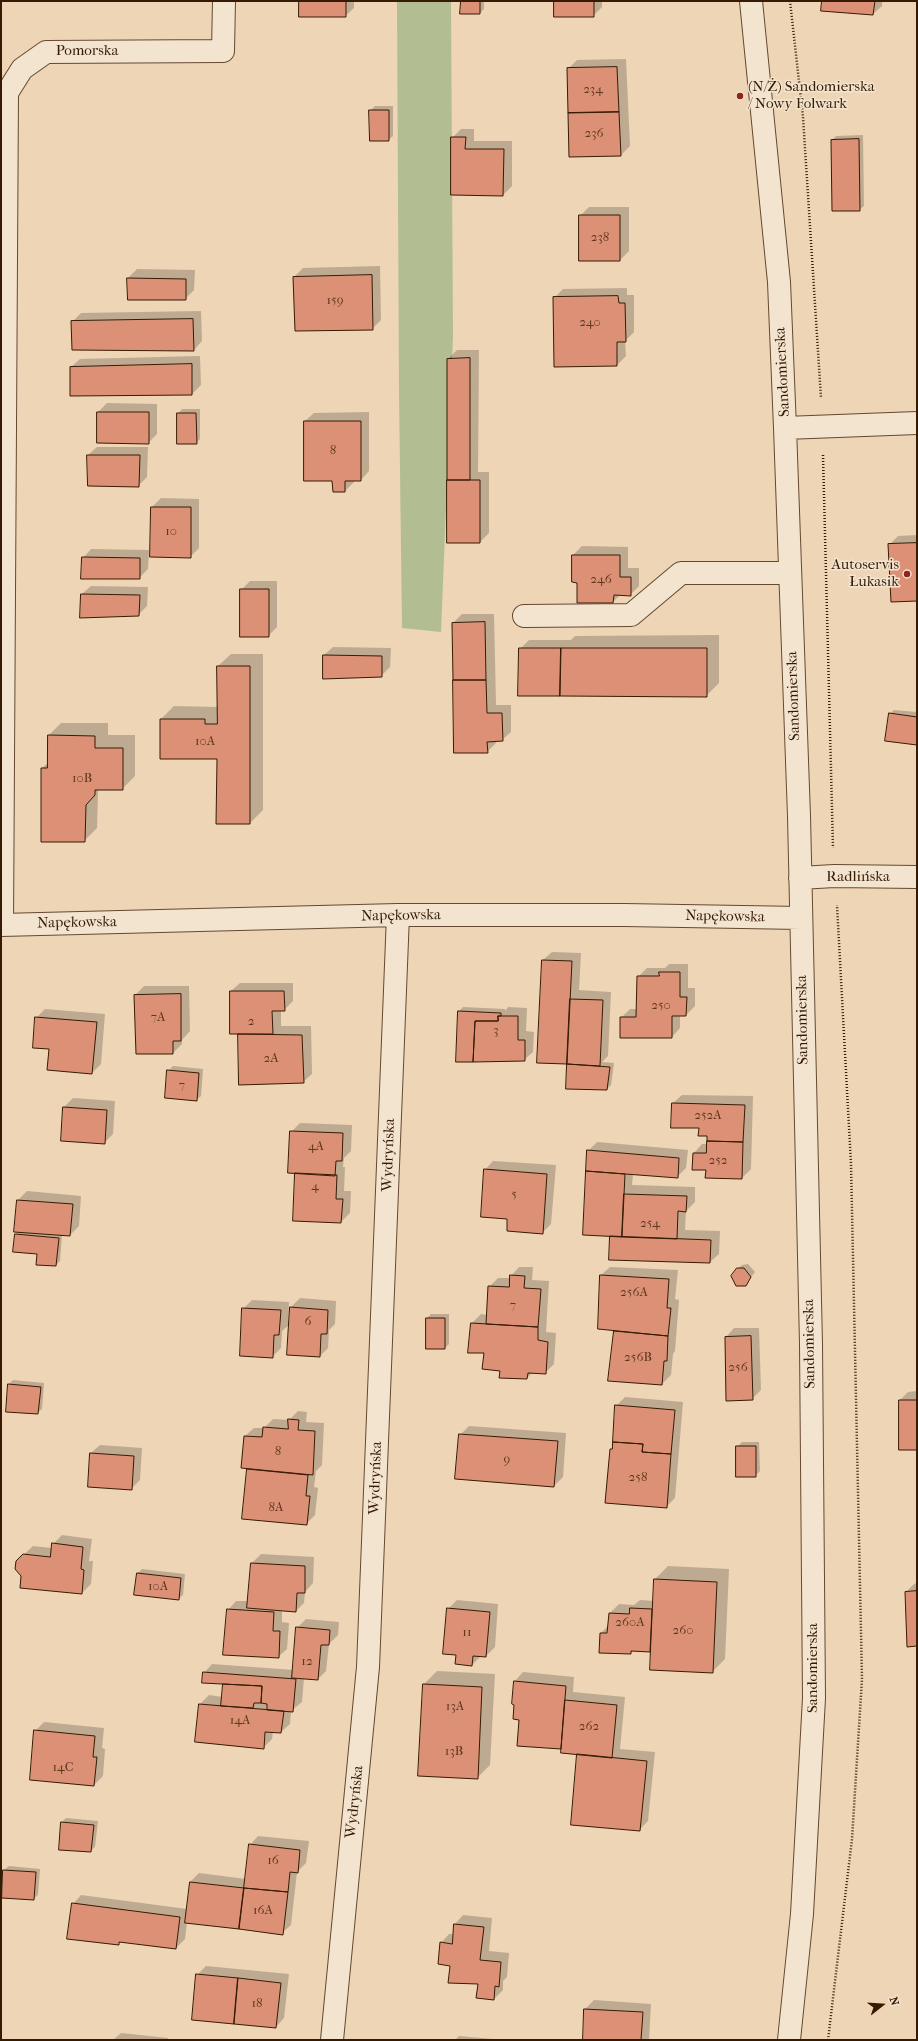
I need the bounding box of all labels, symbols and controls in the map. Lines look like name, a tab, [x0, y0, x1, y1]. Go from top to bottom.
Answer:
street label: Pomorska	[56, 42, 118, 60]
place label: (N/Ż) Sandomierska / Nowy Folwark	[748, 78, 875, 113]
house number: 234	[583, 82, 603, 98]
marker: (N/Ż) Sandomierska / Nowy Folwark	[735, 91, 745, 101]
house number: 236	[584, 126, 604, 142]
house number: 238	[591, 230, 609, 246]
house number: 159	[326, 293, 344, 309]
house number: 240	[579, 315, 601, 331]
street label: Sandomierska	[772, 327, 794, 417]
house number: 8	[330, 443, 336, 459]
house number: 10	[165, 524, 177, 540]
place label: Autoservis Łukasik	[831, 556, 899, 591]
marker: Autoservis Łukasik	[902, 569, 912, 579]
house number: 246	[590, 572, 612, 588]
street label: Sandomierska	[783, 651, 805, 741]
house number: 10A	[195, 734, 215, 750]
house number: 10B	[72, 771, 92, 787]
street label: Radlińska	[826, 868, 890, 886]
street label: Napękowska	[361, 906, 441, 926]
street label: Napękowska	[685, 907, 765, 927]
street label: Napękowska	[37, 913, 117, 933]
street label: Sandomierska	[793, 975, 813, 1065]
house number: 250	[651, 998, 671, 1014]
house number: 7A	[151, 1010, 165, 1026]
house number: 2	[248, 1014, 254, 1030]
house number: 3	[493, 1023, 499, 1039]
house number: 2A	[263, 1051, 279, 1067]
house number: 7	[179, 1078, 185, 1094]
house number: 252A	[694, 1108, 722, 1124]
street label: Wydryńska	[379, 1118, 399, 1192]
house number: 4A	[308, 1139, 324, 1155]
house number: 252	[709, 1153, 727, 1169]
house number: 4	[311, 1179, 319, 1195]
house number: 5	[511, 1187, 517, 1203]
house number: 254	[640, 1216, 660, 1232]
house number: 256A	[620, 1285, 648, 1301]
house number: 7	[510, 1298, 516, 1314]
street label: Sandomierska	[800, 1299, 820, 1389]
house number: 6	[304, 1314, 312, 1330]
house number: 256B	[624, 1350, 652, 1366]
house number: 256	[728, 1360, 748, 1376]
street label: Wydryńska	[366, 1441, 386, 1515]
house number: 8	[275, 1444, 281, 1460]
house number: 9	[504, 1452, 510, 1468]
house number: 258	[629, 1470, 647, 1486]
house number: 8A	[269, 1500, 283, 1516]
house number: 10A	[148, 1579, 168, 1595]
house number: 260A	[615, 1615, 645, 1631]
house number: 260	[673, 1623, 693, 1639]
street label: Sandomierska	[804, 1623, 822, 1713]
house number: 11	[462, 1625, 472, 1641]
house number: 12	[301, 1654, 313, 1670]
house number: 13A	[446, 1699, 464, 1715]
house number: 14A	[230, 1713, 250, 1729]
house number: 262	[579, 1719, 599, 1735]
house number: 13B	[445, 1744, 463, 1760]
house number: 14C	[52, 1760, 74, 1776]
street label: Wydryńska	[342, 1765, 368, 1839]
house number: 16	[267, 1853, 279, 1869]
house number: 16A	[253, 1903, 273, 1919]
north arrow	[862, 1985, 902, 2025]
text: N	[887, 1995, 901, 2007]
house number: 18	[251, 1996, 263, 2012]

